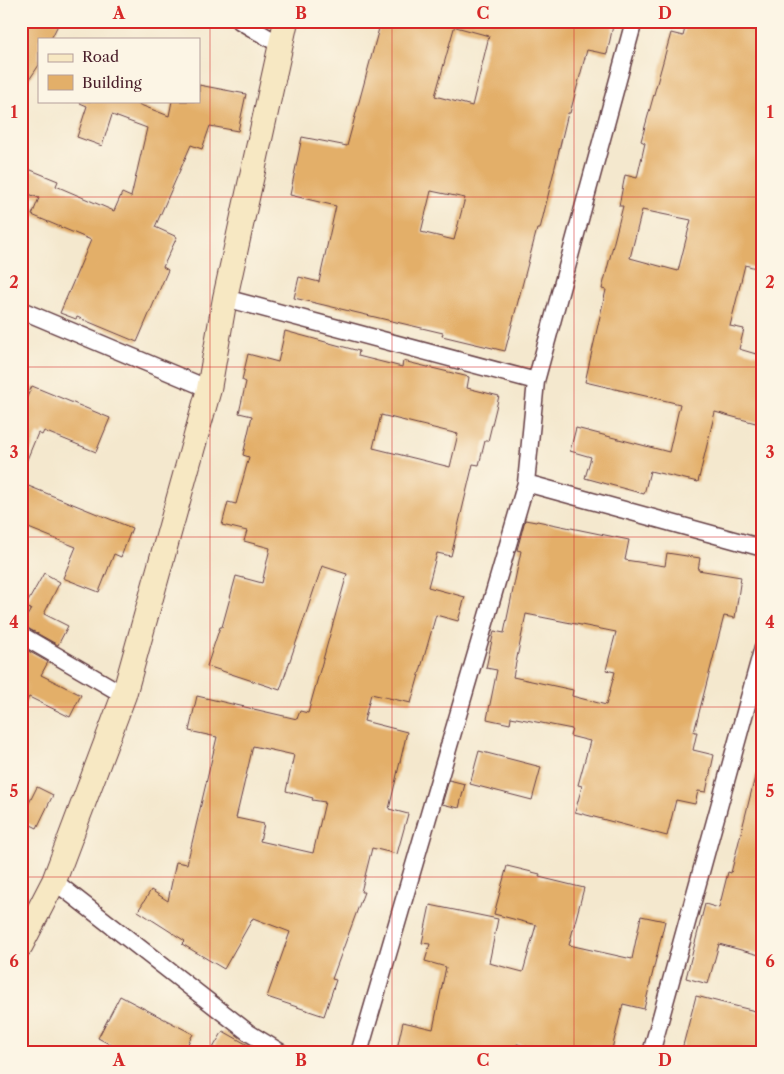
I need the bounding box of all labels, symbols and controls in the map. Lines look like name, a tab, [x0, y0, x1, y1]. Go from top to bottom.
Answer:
text: A	[112, 3, 126, 23]
text: B	[295, 3, 307, 23]
text: C	[477, 3, 489, 23]
text: D	[658, 3, 672, 23]
legend	[38, 38, 200, 102]
text: Road	[82, 47, 119, 66]
text: Building	[82, 73, 142, 92]
text: 1	[10, 102, 18, 122]
text: 1	[766, 102, 774, 122]
text: 2	[9, 272, 19, 292]
text: 2	[765, 272, 775, 292]
text: 3	[9, 442, 19, 462]
text: 3	[765, 442, 775, 462]
text: 4	[9, 612, 19, 632]
text: 4	[765, 612, 775, 632]
text: 5	[10, 781, 19, 801]
text: 5	[766, 781, 775, 801]
text: 6	[9, 951, 19, 971]
text: 6	[765, 951, 775, 971]
text: A	[112, 1050, 126, 1070]
text: B	[295, 1050, 307, 1070]
text: C	[477, 1050, 489, 1070]
text: D	[658, 1050, 672, 1070]

